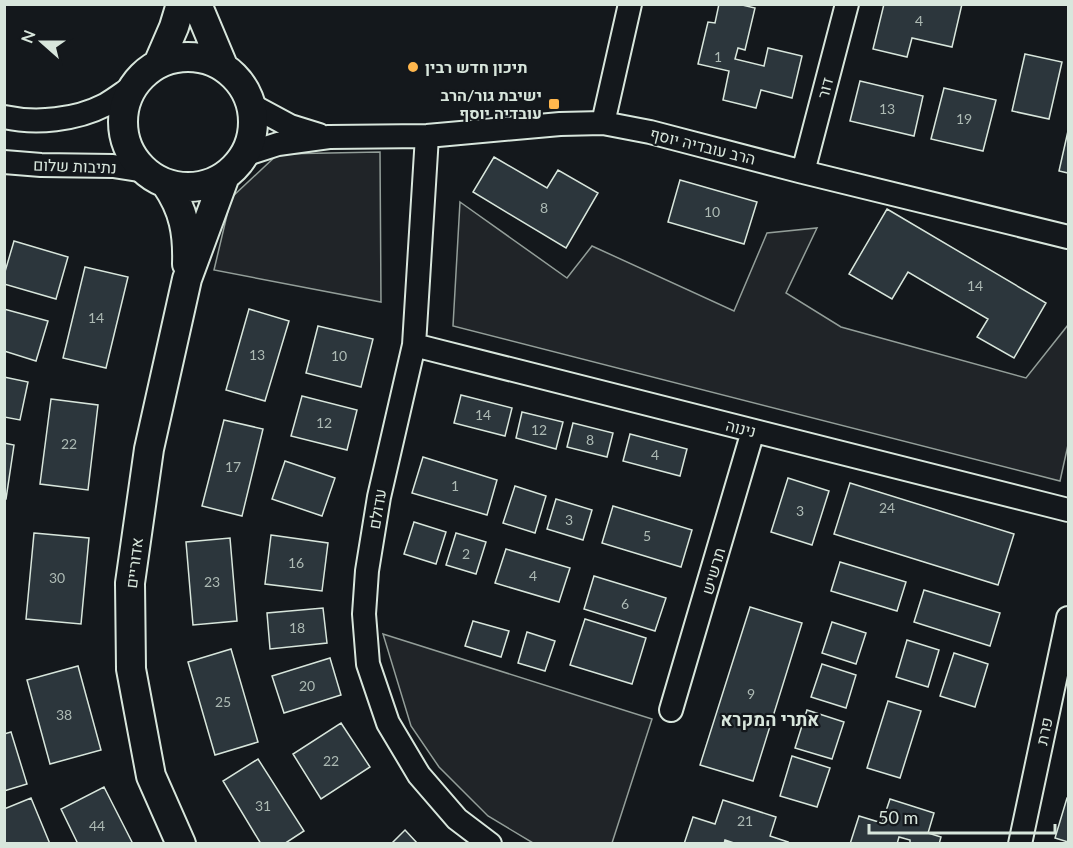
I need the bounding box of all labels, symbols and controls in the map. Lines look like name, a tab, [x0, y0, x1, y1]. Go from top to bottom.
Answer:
north arrow	[12, 12, 72, 72]
house number: 4	[915, 12, 923, 29]
text: N	[16, 27, 39, 46]
house number: 1	[714, 48, 722, 65]
place label: תיכון חדש רבין	[425, 57, 527, 76]
marker: תיכון חדש רבין	[406, 60, 420, 74]
street label: דור	[813, 75, 836, 100]
place label: ישיבת גור/הרב עובדיה יוסף	[440, 85, 542, 122]
marker: ישיבת גור/הרב עובדיה יוסף	[547, 97, 561, 111]
house number: 13	[879, 100, 895, 117]
house number: 19	[956, 110, 972, 127]
street label: הרב עובדיה יוסף	[648, 123, 758, 168]
street label: נתיבות שלום	[33, 155, 117, 176]
house number: 8	[540, 199, 548, 216]
house number: 10	[704, 203, 720, 220]
house number: 14	[967, 277, 983, 294]
house number: 14	[88, 309, 104, 326]
house number: 13	[249, 346, 265, 363]
house number: 10	[331, 347, 347, 364]
house number: 14	[475, 406, 491, 423]
house number: 12	[316, 414, 332, 431]
street label: נינוה	[724, 415, 758, 440]
house number: 12	[531, 421, 547, 438]
house number: 8	[586, 431, 594, 448]
house number: 22	[61, 435, 77, 452]
house number: 4	[651, 446, 659, 463]
house number: 17	[225, 458, 241, 475]
house number: 1	[451, 477, 459, 494]
street label: עדולם	[364, 487, 389, 531]
house number: 24	[879, 499, 895, 516]
house number: 3	[796, 502, 804, 519]
house number: 3	[565, 511, 573, 528]
house number: 5	[643, 527, 651, 544]
street label: אדוריים	[121, 536, 146, 589]
house number: 2	[462, 545, 470, 562]
street label: תרשיש	[697, 545, 728, 597]
house number: 16	[288, 554, 304, 571]
house number: 4	[529, 567, 537, 584]
house number: 30	[49, 569, 65, 586]
house number: 23	[204, 573, 220, 590]
house number: 6	[621, 595, 629, 612]
house number: 18	[289, 619, 305, 636]
house number: 20	[299, 677, 315, 694]
house number: 9	[747, 685, 755, 702]
house number: 25	[215, 693, 231, 710]
house number: 38	[56, 706, 72, 723]
district label: אתרי המקרא	[721, 708, 819, 730]
street label: פרת	[1031, 715, 1056, 747]
house number: 22	[323, 752, 339, 769]
house number: 31	[255, 797, 271, 814]
scale bar	[869, 797, 1055, 835]
text: 50 m	[878, 806, 918, 828]
house number: 21	[737, 812, 753, 829]
house number: 44	[89, 817, 105, 834]

